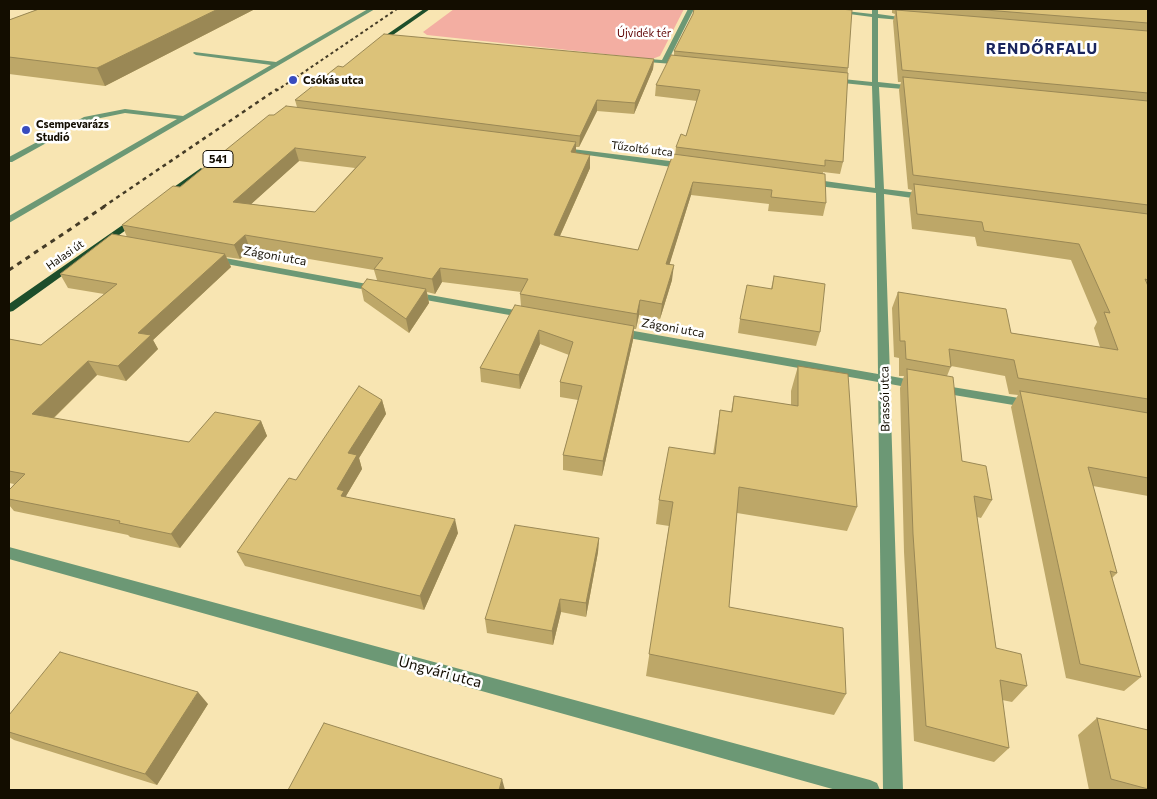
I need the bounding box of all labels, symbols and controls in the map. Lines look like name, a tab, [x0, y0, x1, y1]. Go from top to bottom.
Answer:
park label: Újvidék tér	[617, 26, 671, 40]
district label: RENDŐRFALU	[985, 40, 1099, 58]
place label: Csókás utca	[303, 73, 364, 87]
marker: Csókás utca	[287, 74, 299, 86]
place label: Csempevarázs Studió	[36, 117, 109, 143]
marker: Csempevarázs Studió	[20, 124, 32, 136]
street label: Tűzoltó utca	[610, 139, 674, 159]
road number: 541	[203, 150, 233, 168]
street label: Halasi út	[44, 237, 86, 273]
street label: Zágoni utca	[242, 243, 308, 269]
street label: Zágoni utca	[640, 315, 706, 341]
street label: Brassói utca	[877, 366, 893, 432]
street label: Ungvári utca	[396, 652, 484, 692]

